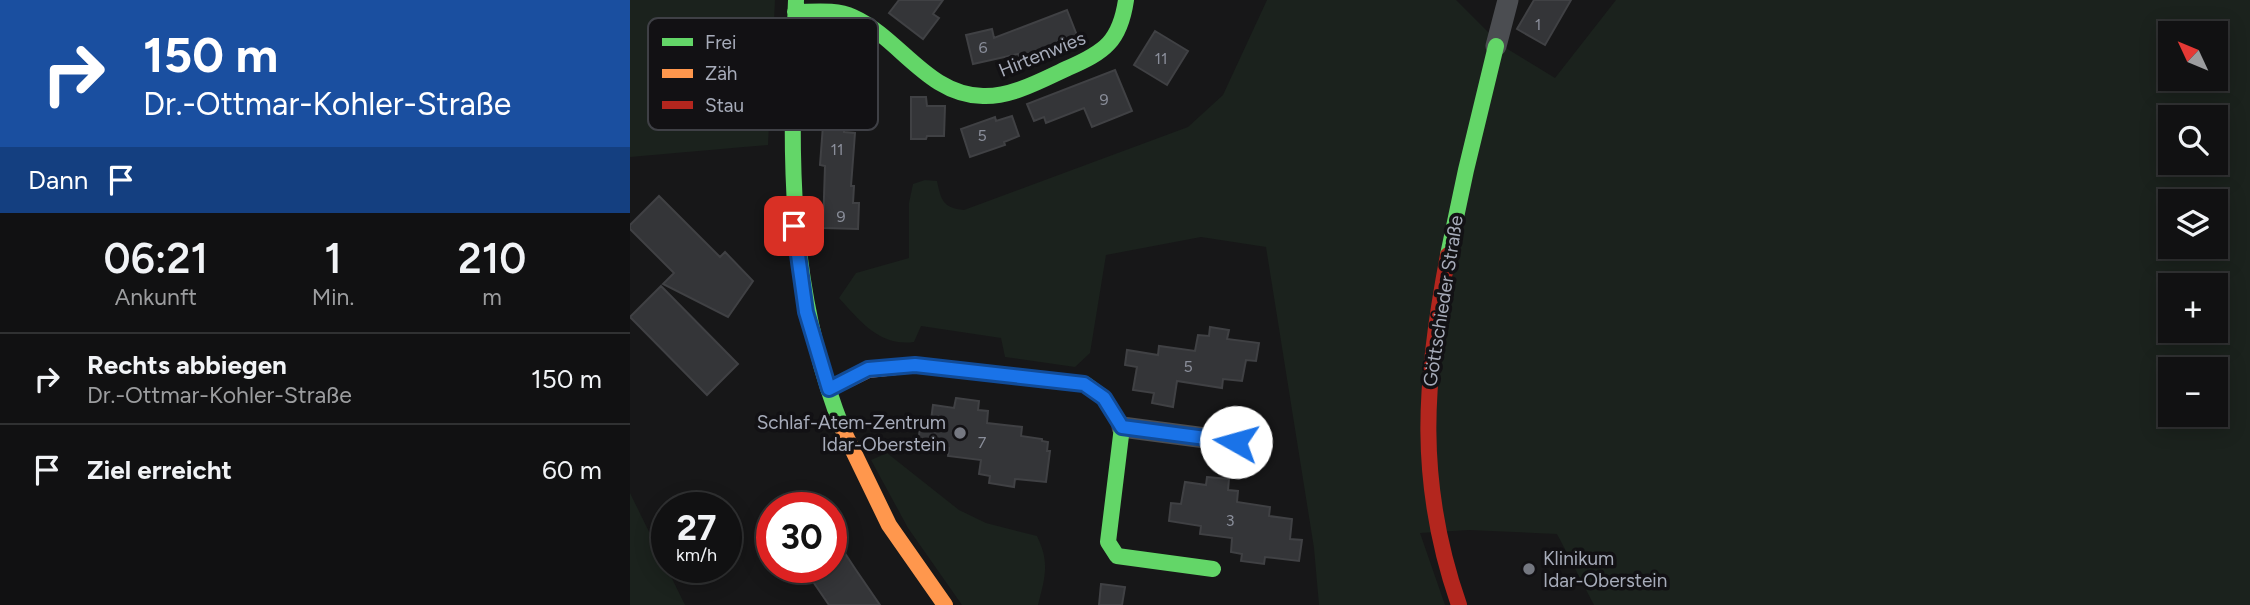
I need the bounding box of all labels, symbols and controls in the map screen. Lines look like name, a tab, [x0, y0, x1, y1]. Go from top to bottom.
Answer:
house number: 1	[1535, 15, 1541, 34]
legend	[648, 18, 878, 130]
north arrow	[2158, 21, 2228, 91]
map controls	[2158, 21, 2228, 427]
text: 150 m	[143, 25, 278, 84]
street label: Hirtenwies	[995, 26, 1089, 82]
icon: right	[28, 28, 119, 119]
text: Frei	[705, 31, 736, 54]
house number: 6	[978, 38, 988, 57]
house number: 11	[1154, 49, 1168, 68]
text: Zäh	[705, 62, 737, 85]
text: Dr.-Ottmar-Kohler-Straße	[143, 85, 511, 123]
house number: 9	[1099, 90, 1109, 109]
text: Stau	[705, 94, 744, 117]
button: search	[2158, 105, 2228, 175]
house number: 5	[977, 126, 987, 145]
house number: 11	[830, 140, 844, 159]
icon: arrive	[102, 161, 140, 199]
text: Dann	[28, 164, 88, 196]
button: layers	[2158, 189, 2228, 259]
pin	[764, 196, 824, 256]
icon: arrive	[775, 207, 813, 245]
house number: 9	[836, 207, 846, 226]
street label: Göttschieder Straße	[1418, 214, 1468, 388]
text: 06:21	[104, 233, 208, 284]
text: 1	[324, 233, 342, 284]
text: 210	[458, 233, 526, 284]
button: +	[2158, 273, 2228, 343]
text: Ankunft	[115, 283, 197, 311]
text: Min.	[312, 283, 354, 311]
text: m	[482, 283, 502, 311]
text: Rechts abbiegen	[87, 349, 287, 381]
house number: 5	[1183, 357, 1193, 376]
button: −	[2158, 357, 2228, 427]
icon: right	[28, 360, 66, 398]
text: 150 m	[531, 363, 602, 395]
text: Dr.-Ottmar-Kohler-Straße	[87, 381, 352, 409]
position arrow	[1199, 405, 1273, 479]
place label: Schlaf-Atem-Zentrum Idar-Oberstein	[757, 411, 946, 456]
marker: Schlaf-Atem-Zentrum Idar-Oberstein	[952, 425, 968, 441]
house number: 7	[978, 433, 987, 452]
icon: arrive	[28, 451, 66, 489]
text: Ziel erreicht	[87, 454, 232, 486]
text: 60 m	[542, 454, 602, 486]
speed limit sign: 30	[756, 492, 847, 583]
text: 27	[677, 507, 716, 549]
house number: 3	[1226, 511, 1234, 530]
text: km/h	[676, 544, 717, 566]
place label: Klinikum Idar-Oberstein	[1543, 547, 1667, 592]
marker: Klinikum Idar-Oberstein	[1521, 561, 1537, 577]

